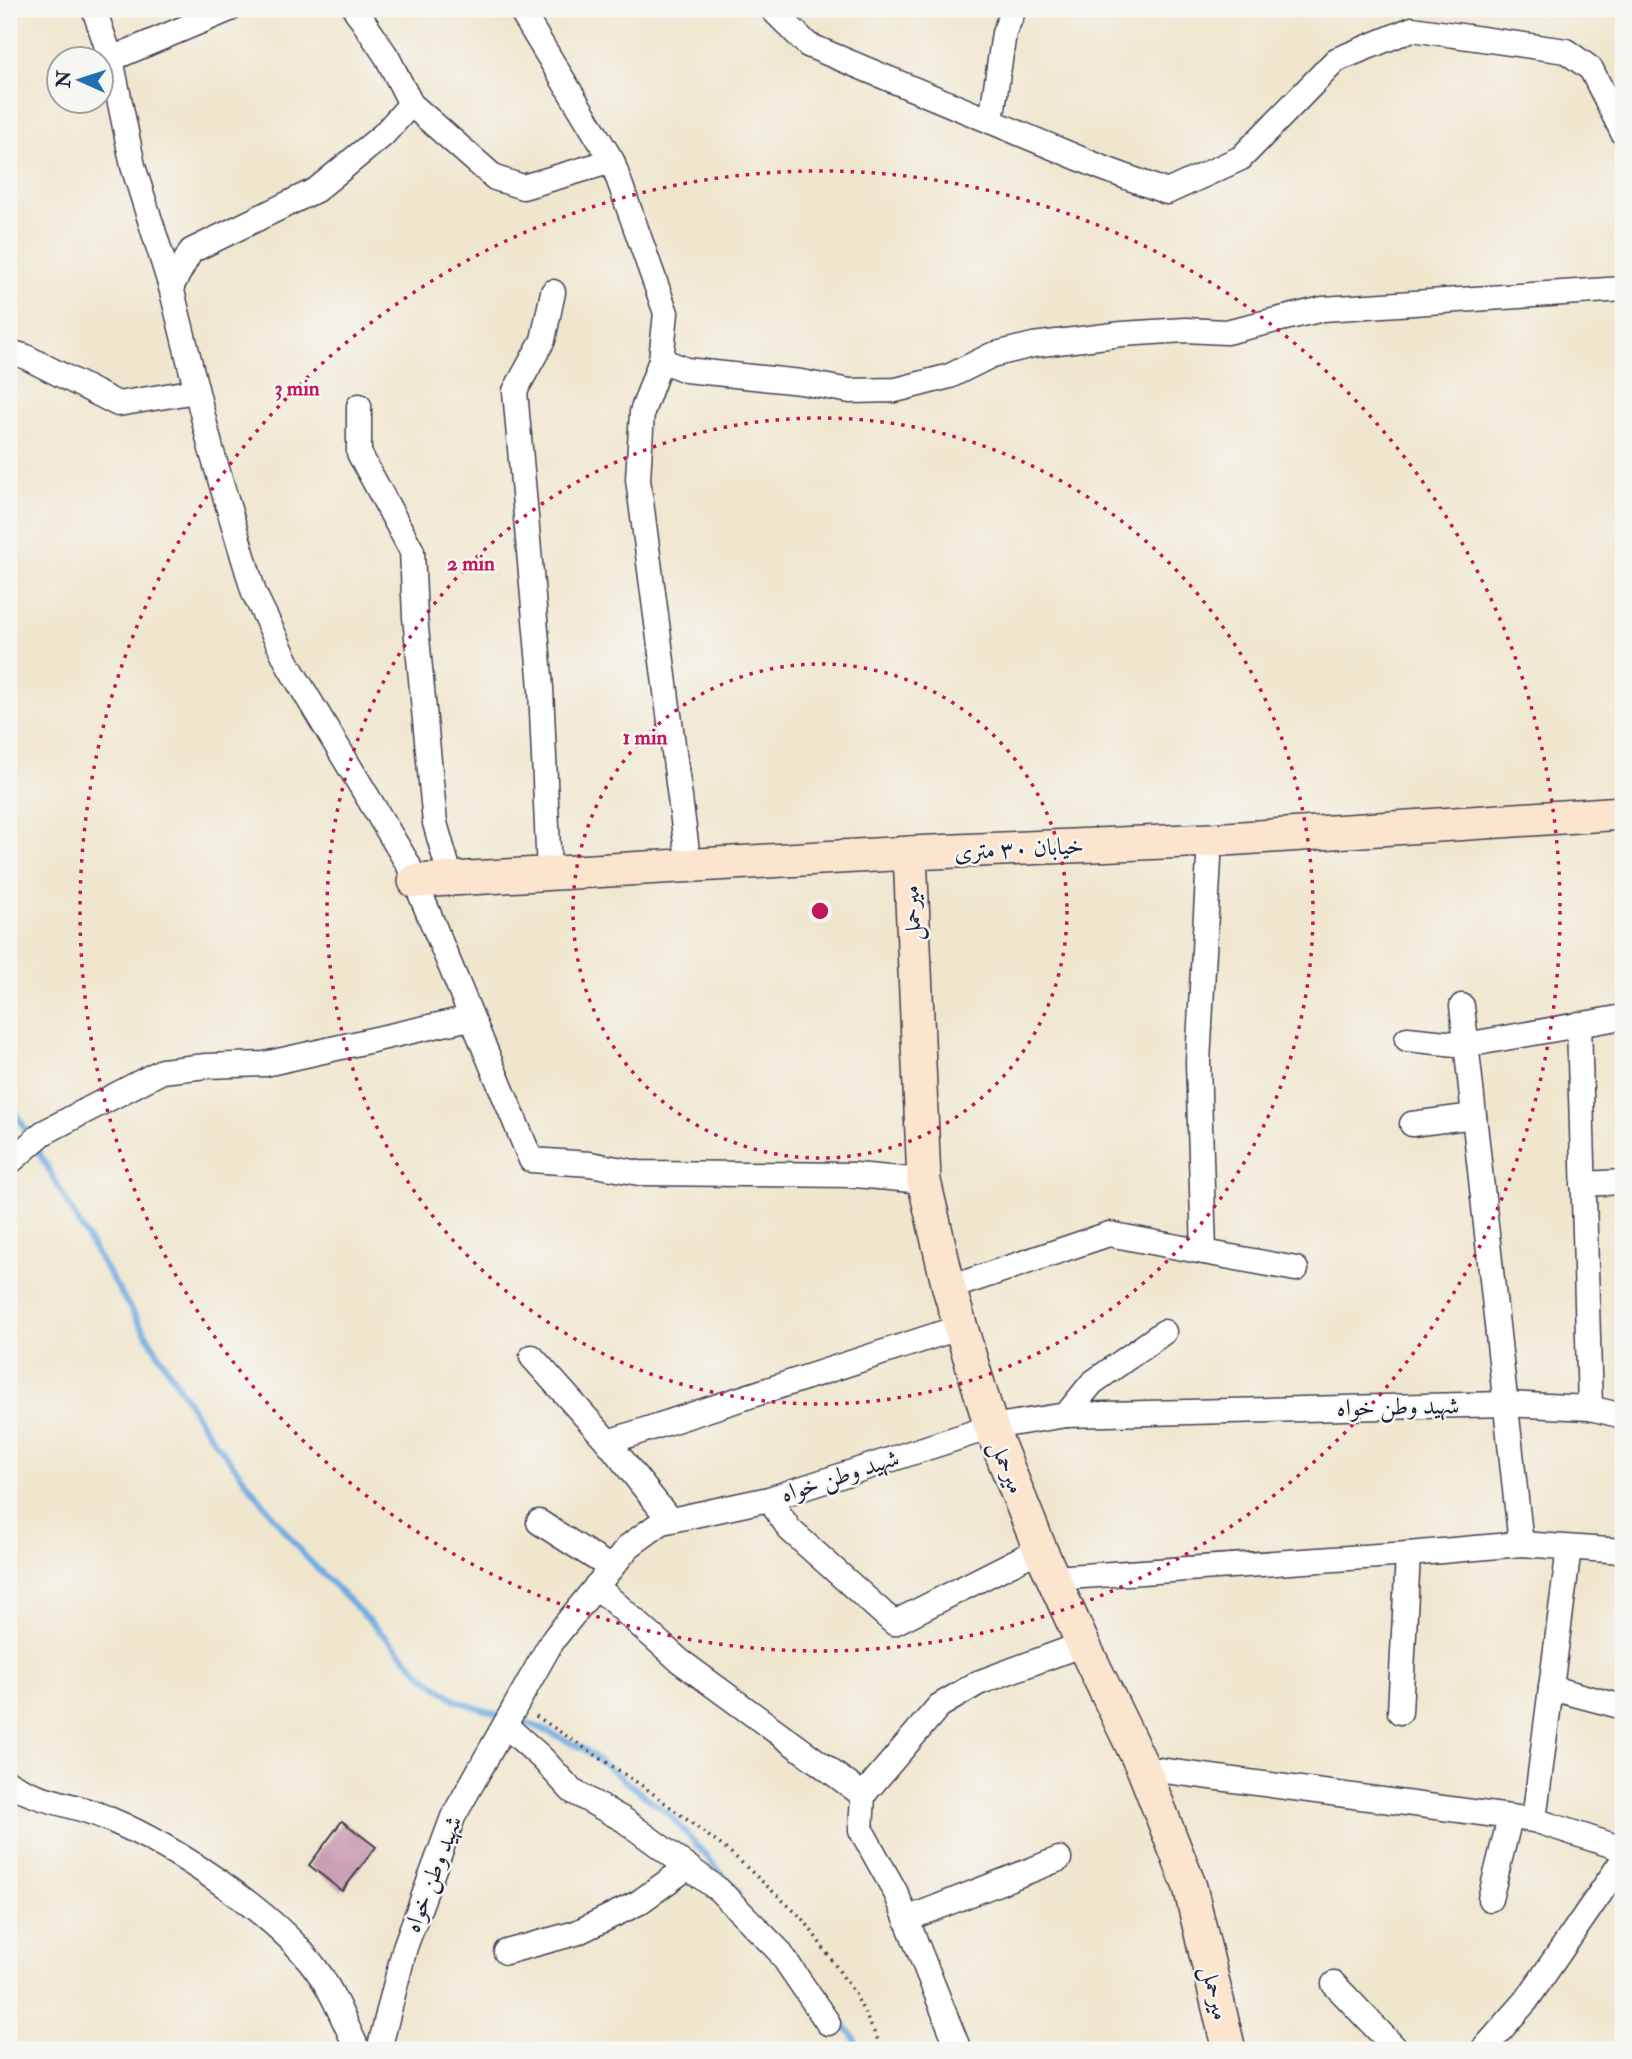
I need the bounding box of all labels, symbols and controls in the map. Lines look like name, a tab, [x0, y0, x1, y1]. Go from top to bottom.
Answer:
north arrow	[46, 46, 116, 116]
text: N	[52, 69, 77, 89]
text: 3 min	[274, 375, 320, 402]
text: 2 min	[447, 550, 495, 577]
text: 1 min	[623, 724, 667, 751]
street label: خیابان ۳۰ متری	[953, 830, 1085, 868]
street label: میرحمل	[896, 885, 929, 941]
centre of rings	[808, 899, 832, 923]
street label: شهید وطن خواه	[1336, 1390, 1460, 1424]
street label: میرحمل	[981, 1435, 1032, 1499]
street label: شهید وطن خواه	[777, 1442, 903, 1510]
street label: شهید وطن خواه	[397, 1811, 469, 1937]
street label: میرحمل	[1193, 1962, 1236, 2024]

